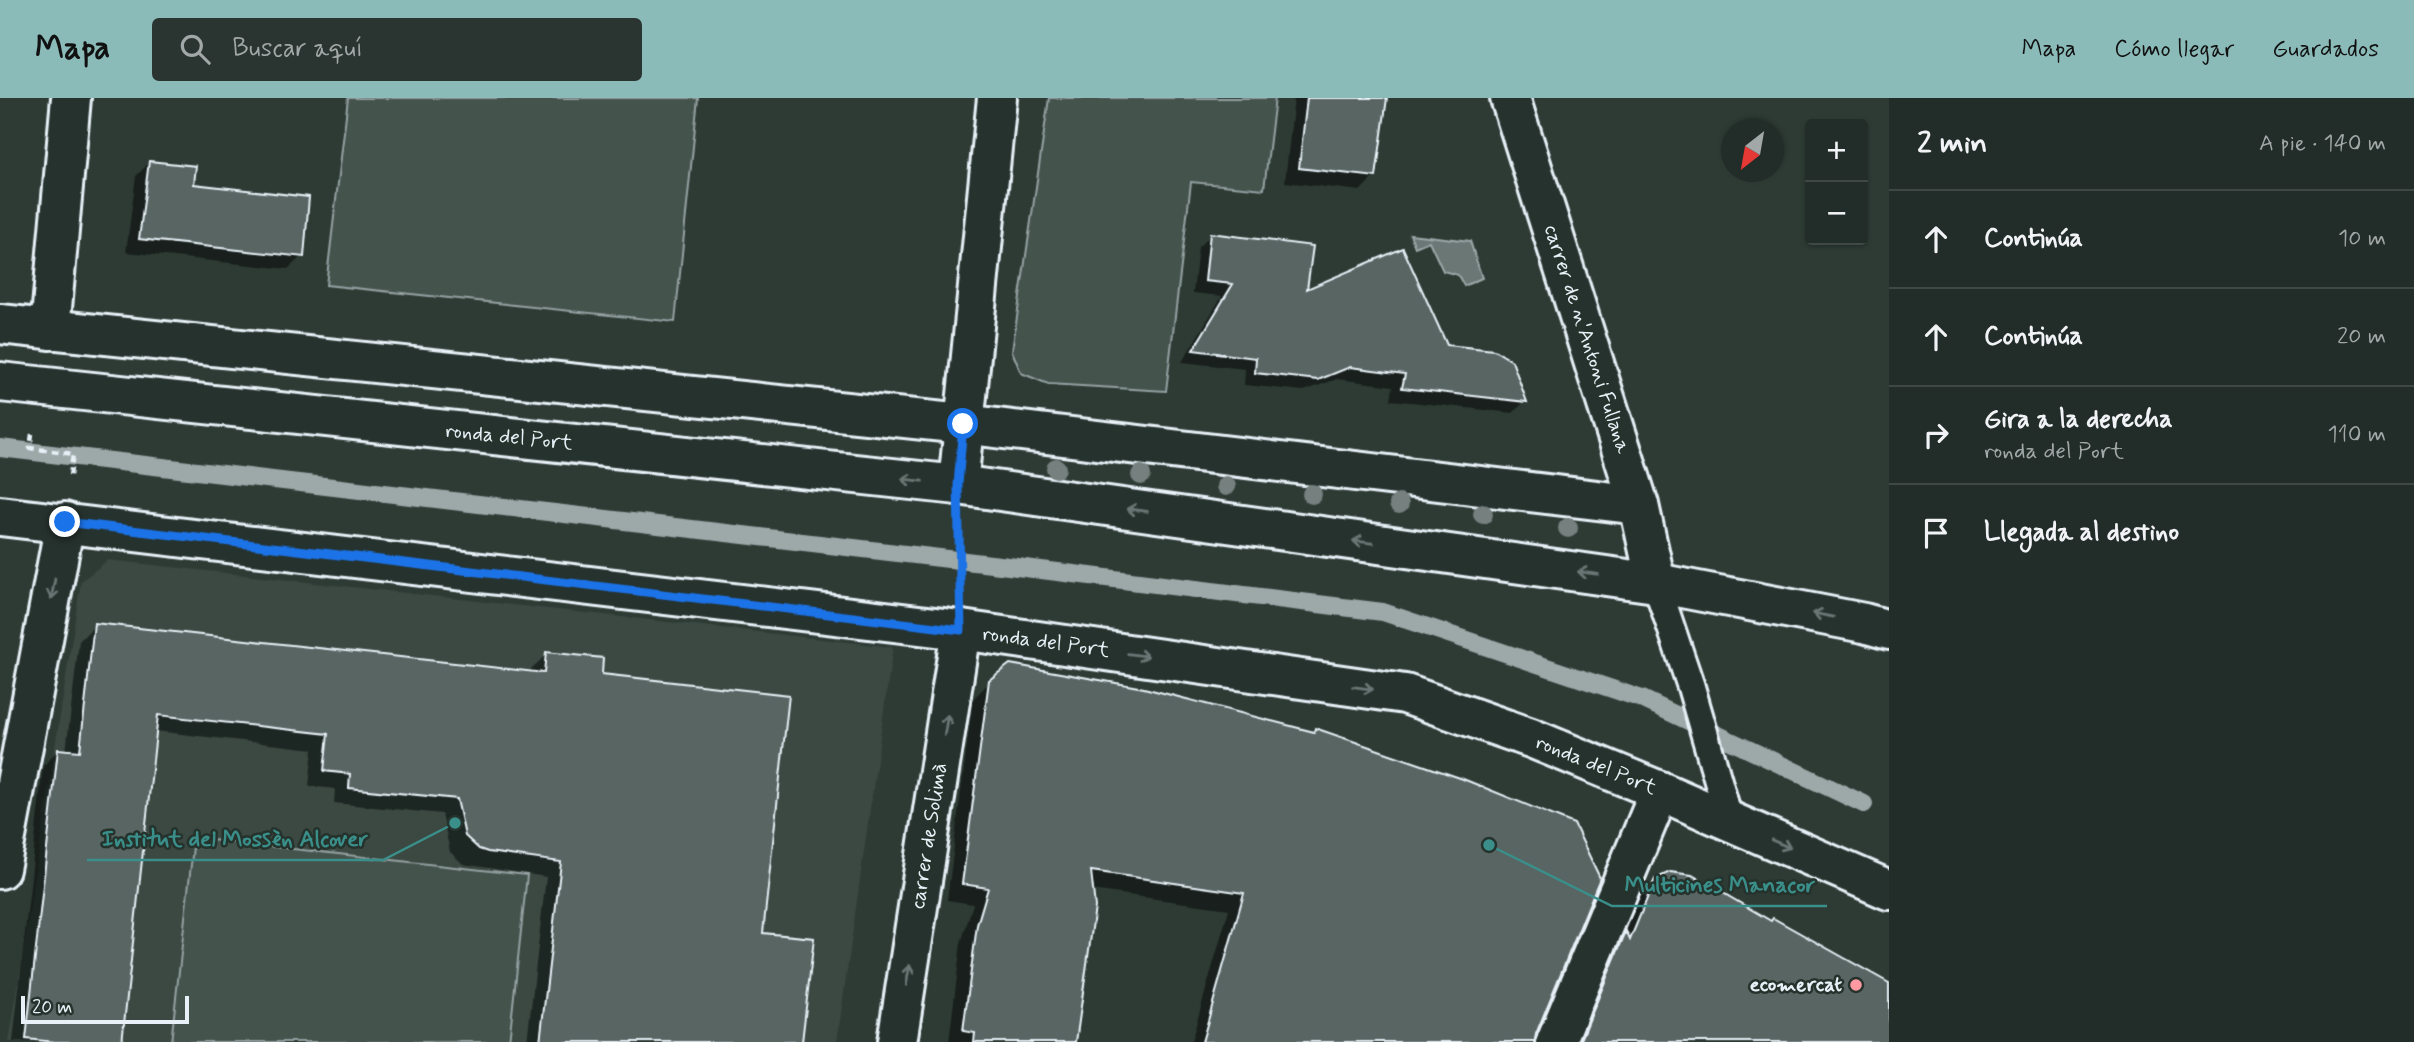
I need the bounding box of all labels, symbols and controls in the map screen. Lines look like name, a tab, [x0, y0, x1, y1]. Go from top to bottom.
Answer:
search box	[152, 18, 642, 81]
text: Mapa	[35, 27, 110, 71]
icon: search	[176, 30, 214, 68]
text: Buscar aquí	[232, 32, 363, 66]
text: Mapa	[2021, 34, 2076, 65]
text: Cómo llegar	[2114, 34, 2234, 65]
text: Guardados	[2272, 34, 2379, 65]
north arrow	[1721, 119, 1784, 182]
map controls	[1805, 119, 1868, 245]
button: +	[1805, 119, 1868, 182]
text: 2 min	[1917, 124, 1987, 163]
text: A pie · 140 m	[2259, 129, 2386, 159]
button: −	[1805, 182, 1868, 245]
icon: ahead	[1917, 220, 1955, 258]
street label: carrer de n'Antoni Fullana	[1537, 221, 1637, 457]
text: Continúa	[1984, 222, 2083, 256]
text: 10 m	[2338, 224, 2386, 254]
icon: ahead	[1917, 318, 1955, 356]
text: Continúa	[1984, 320, 2083, 354]
text: 20 m	[2337, 322, 2386, 352]
text: Gira a la derecha	[1984, 403, 2173, 437]
route start	[947, 408, 978, 439]
street label: ronda del Port	[444, 416, 575, 458]
icon: right	[1917, 416, 1955, 454]
text: 110 m	[2327, 420, 2386, 450]
text: ronda del Port	[1984, 437, 2124, 467]
one-way arrow	[901, 473, 924, 486]
one-way arrow	[1127, 503, 1149, 516]
route end	[49, 506, 80, 537]
icon: arrive	[1917, 514, 1955, 552]
text: Llegada al destino	[1984, 516, 2179, 550]
one-way arrow	[1352, 535, 1375, 548]
one-way arrow	[1577, 567, 1600, 580]
one-way arrow	[45, 577, 59, 600]
one-way arrow	[1812, 607, 1834, 621]
street label: ronda del Port	[981, 619, 1112, 665]
one-way arrow	[1126, 649, 1149, 662]
one-way arrow	[1351, 681, 1374, 694]
one-way arrow	[940, 715, 953, 737]
street label: ronda del Port	[1531, 728, 1661, 802]
street label: carrer de Solimà	[904, 761, 954, 911]
callout: Institut del Mossèn Alcover	[87, 816, 383, 860]
text: Institut del Mossèn Alcover	[102, 825, 368, 855]
one-way arrow	[1770, 838, 1792, 851]
callout: Multicines Manacor	[1612, 862, 1827, 906]
text: Multicines Manacor	[1625, 871, 1816, 901]
one-way arrow	[902, 964, 915, 986]
place label: ecomercat	[1749, 971, 1842, 999]
marker: ecomercat	[1848, 977, 1864, 993]
scale bar	[21, 993, 189, 1025]
text: 20 m	[32, 995, 72, 1020]

